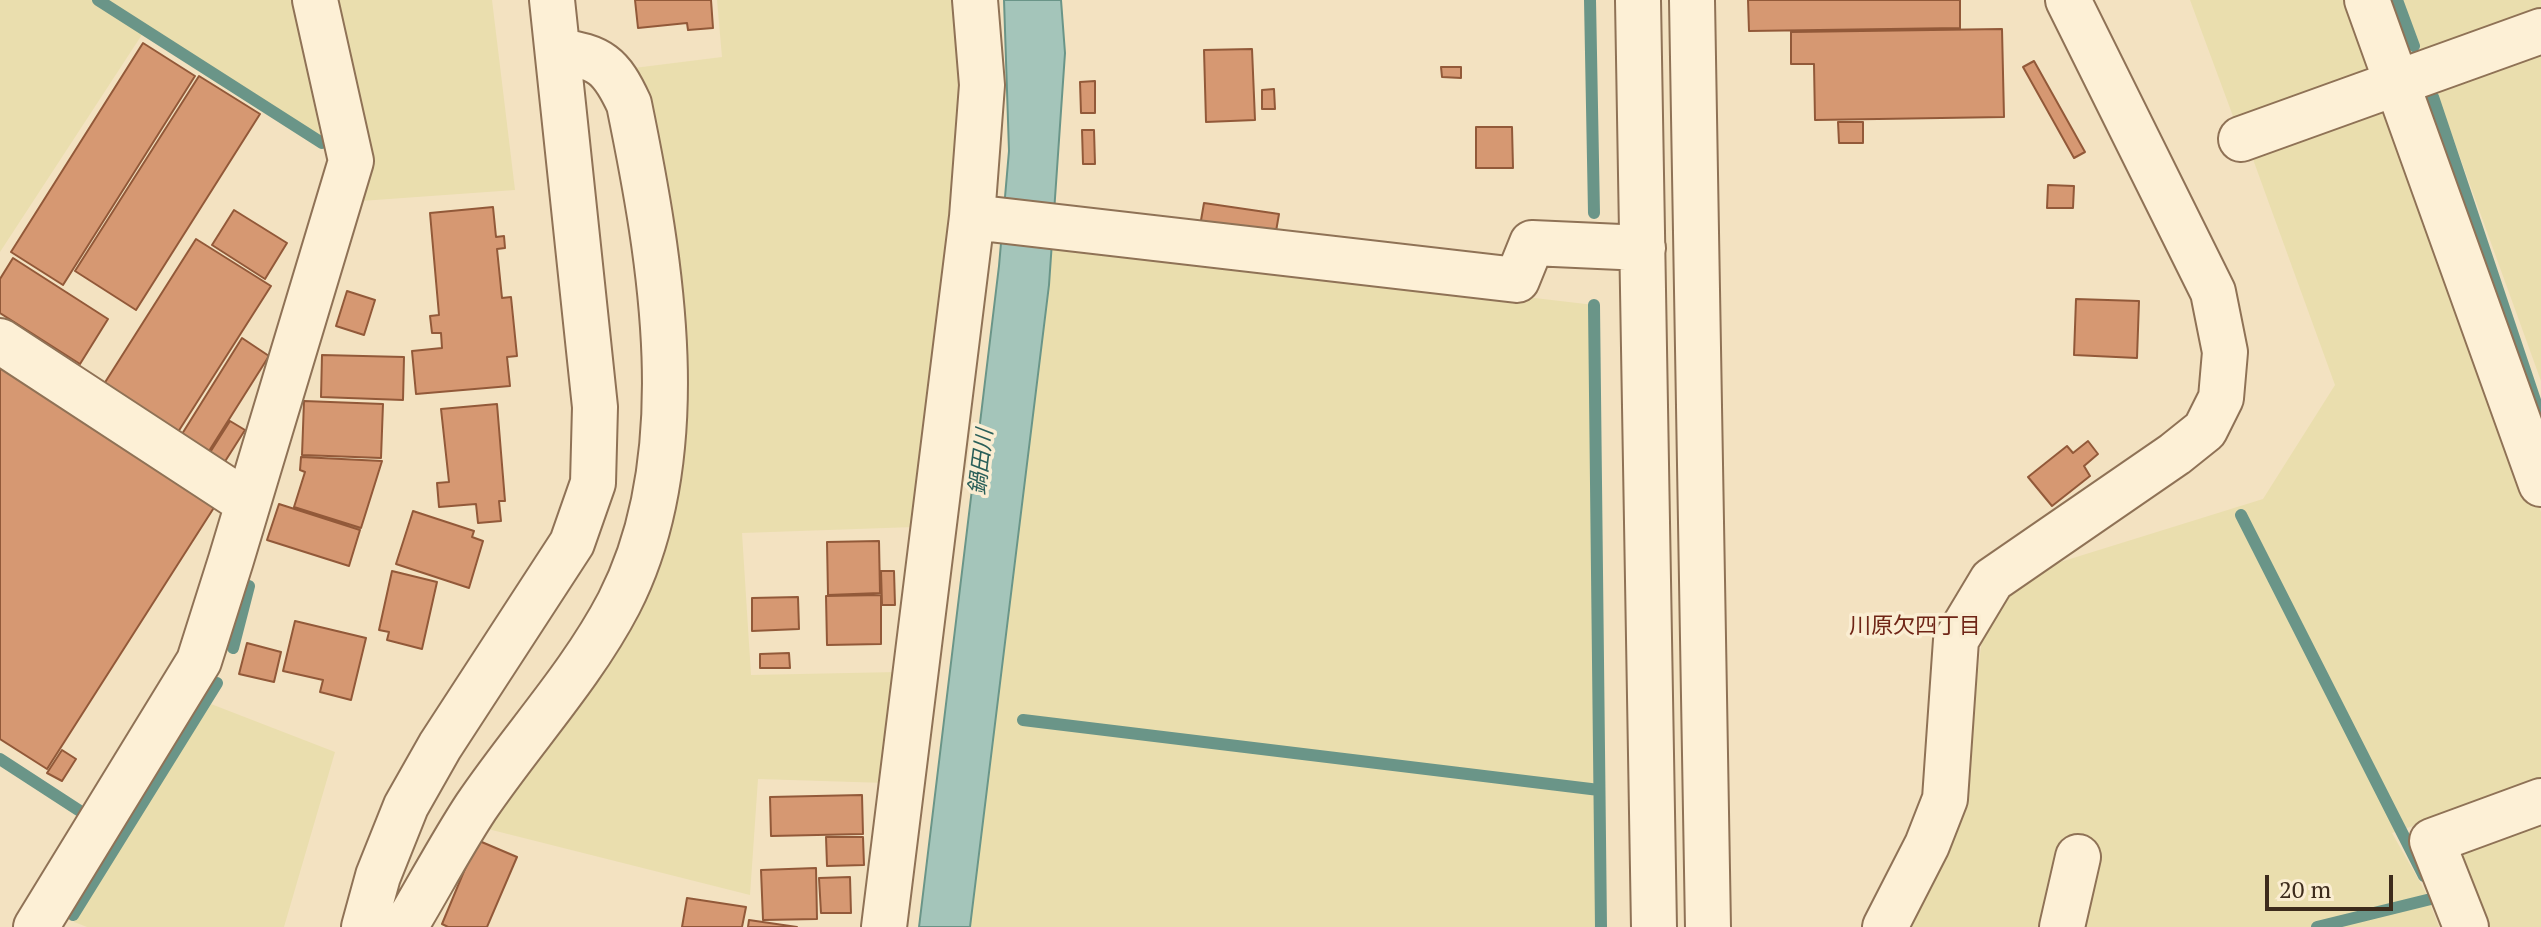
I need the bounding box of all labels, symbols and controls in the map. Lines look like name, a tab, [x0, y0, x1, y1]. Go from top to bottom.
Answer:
water label: 鍋田川	[965, 428, 999, 496]
district label: 川原欠四丁目	[1849, 614, 1981, 640]
scale bar	[2269, 859, 2397, 909]
text: 20 m	[2279, 873, 2331, 905]

